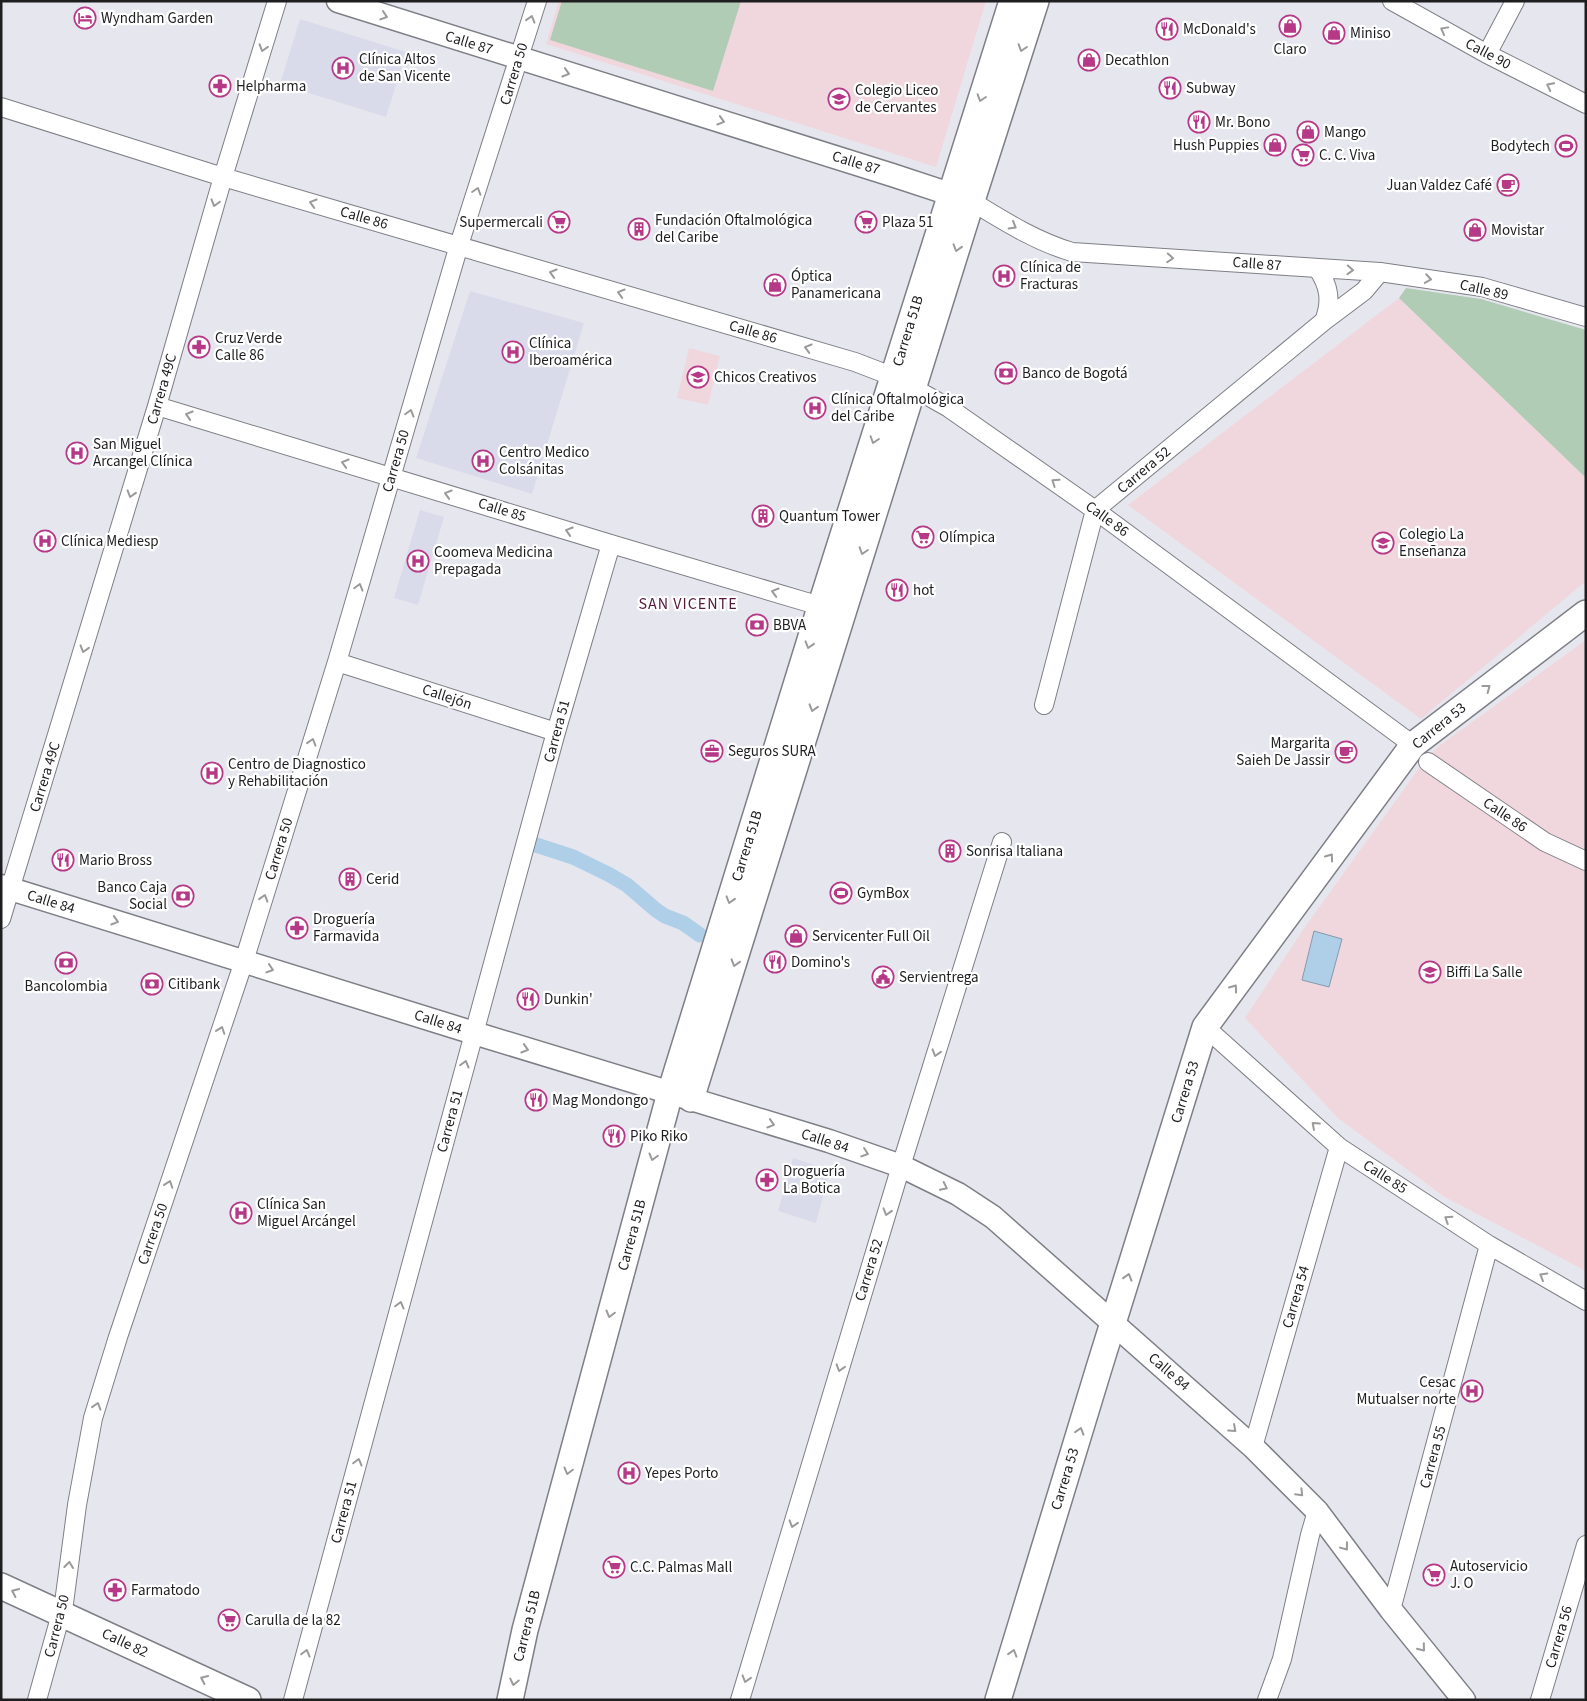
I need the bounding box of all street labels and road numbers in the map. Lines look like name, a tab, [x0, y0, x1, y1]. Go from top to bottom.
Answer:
street label: Calle 87	[442, 26, 496, 60]
street label: Calle 90	[1461, 33, 1515, 75]
street label: Carrera 50	[495, 40, 533, 108]
street label: Calle 87	[829, 146, 883, 180]
street label: Calle 86	[337, 201, 391, 235]
street label: Calle 87	[1232, 252, 1282, 276]
street label: Calle 89	[1458, 274, 1510, 306]
street label: Carrera 51B	[887, 293, 929, 369]
street label: Calle 86	[726, 315, 780, 349]
street label: Carrera 49C	[142, 351, 182, 427]
street label: Carrera 50	[377, 427, 415, 495]
street label: Carrera 52	[1113, 441, 1175, 499]
street label: Calle 85	[475, 493, 529, 527]
street label: Calle 86	[1081, 496, 1133, 542]
street label: Callejón	[419, 679, 475, 715]
street label: Carrera 51	[539, 697, 575, 765]
street label: Carrera 53	[1407, 698, 1471, 754]
street label: Carrera 49C	[24, 739, 66, 815]
street label: Calle 86	[1479, 793, 1531, 837]
street label: Carrera 51B	[726, 808, 768, 884]
street label: Carrera 50	[260, 815, 298, 883]
street label: Calle 84	[24, 885, 78, 919]
street label: Calle 84	[411, 1004, 465, 1040]
street label: Carrera 53	[1166, 1058, 1204, 1126]
street label: Carrera 51	[432, 1087, 468, 1155]
street label: Calle 84	[798, 1123, 852, 1159]
street label: Calle 85	[1359, 1155, 1411, 1199]
street label: Carrera 51B	[612, 1197, 652, 1273]
street label: Carrera 50	[133, 1200, 173, 1268]
street label: Carrera 52	[850, 1236, 888, 1304]
street label: Carrera 54	[1277, 1263, 1315, 1331]
street label: Calle 84	[1144, 1348, 1195, 1396]
street label: Carrera 55	[1415, 1423, 1451, 1491]
street label: Carrera 53	[1046, 1445, 1084, 1513]
street label: Carrera 51	[326, 1478, 362, 1546]
street label: Carrera 51B	[508, 1588, 546, 1664]
street label: Carrera 50	[39, 1592, 75, 1660]
street label: Carrera 56	[1540, 1603, 1578, 1671]
street label: Calle 82	[98, 1623, 152, 1663]

